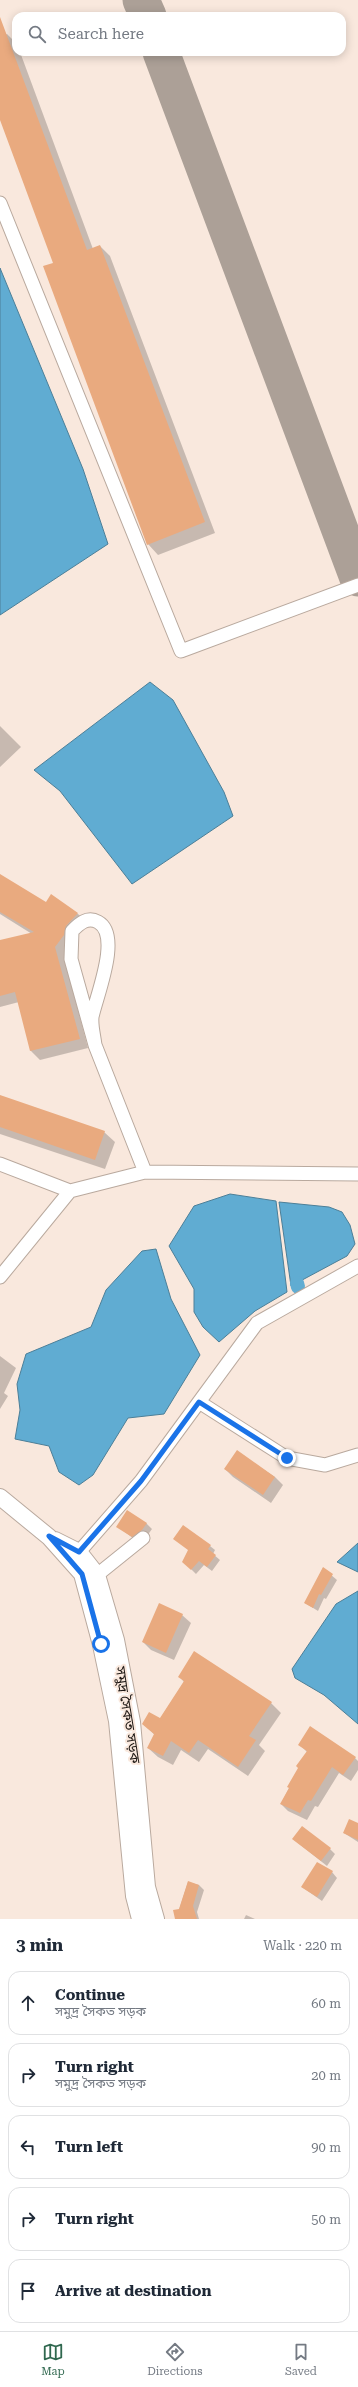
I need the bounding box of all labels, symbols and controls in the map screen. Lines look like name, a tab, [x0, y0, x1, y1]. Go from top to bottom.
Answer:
search box	[12, 12, 346, 56]
icon: search	[26, 23, 48, 45]
text: Search here	[58, 25, 144, 43]
route end	[278, 1449, 296, 1467]
route start	[92, 1635, 110, 1653]
street label: সমুদ্র সৈকত সড়ক	[111, 1664, 144, 1766]
text: 3 min	[16, 1935, 63, 1955]
text: Walk · 220 m	[263, 1938, 342, 1953]
text: Continue	[55, 1986, 125, 2004]
icon: ahead	[17, 1992, 39, 2014]
text: 60 m	[311, 1996, 341, 2011]
text: সমুদ্র সৈকত সড়ক	[55, 2004, 146, 2019]
text: Turn right	[55, 2058, 134, 2076]
icon: right	[17, 2064, 39, 2086]
text: 20 m	[311, 2068, 341, 2083]
text: সমুদ্র সৈকত সড়ক	[55, 2076, 146, 2091]
icon: left	[17, 2136, 39, 2158]
text: Turn left	[55, 2138, 123, 2156]
text: 90 m	[311, 2140, 341, 2155]
icon: right	[17, 2208, 39, 2230]
text: Turn right	[55, 2210, 134, 2228]
text: 50 m	[311, 2212, 341, 2227]
icon: arrive	[17, 2280, 39, 2302]
text: Arrive at destination	[55, 2282, 211, 2300]
tab: Map	[41, 2341, 65, 2378]
tab: Directions	[147, 2341, 203, 2378]
tab: Saved	[285, 2341, 317, 2378]

